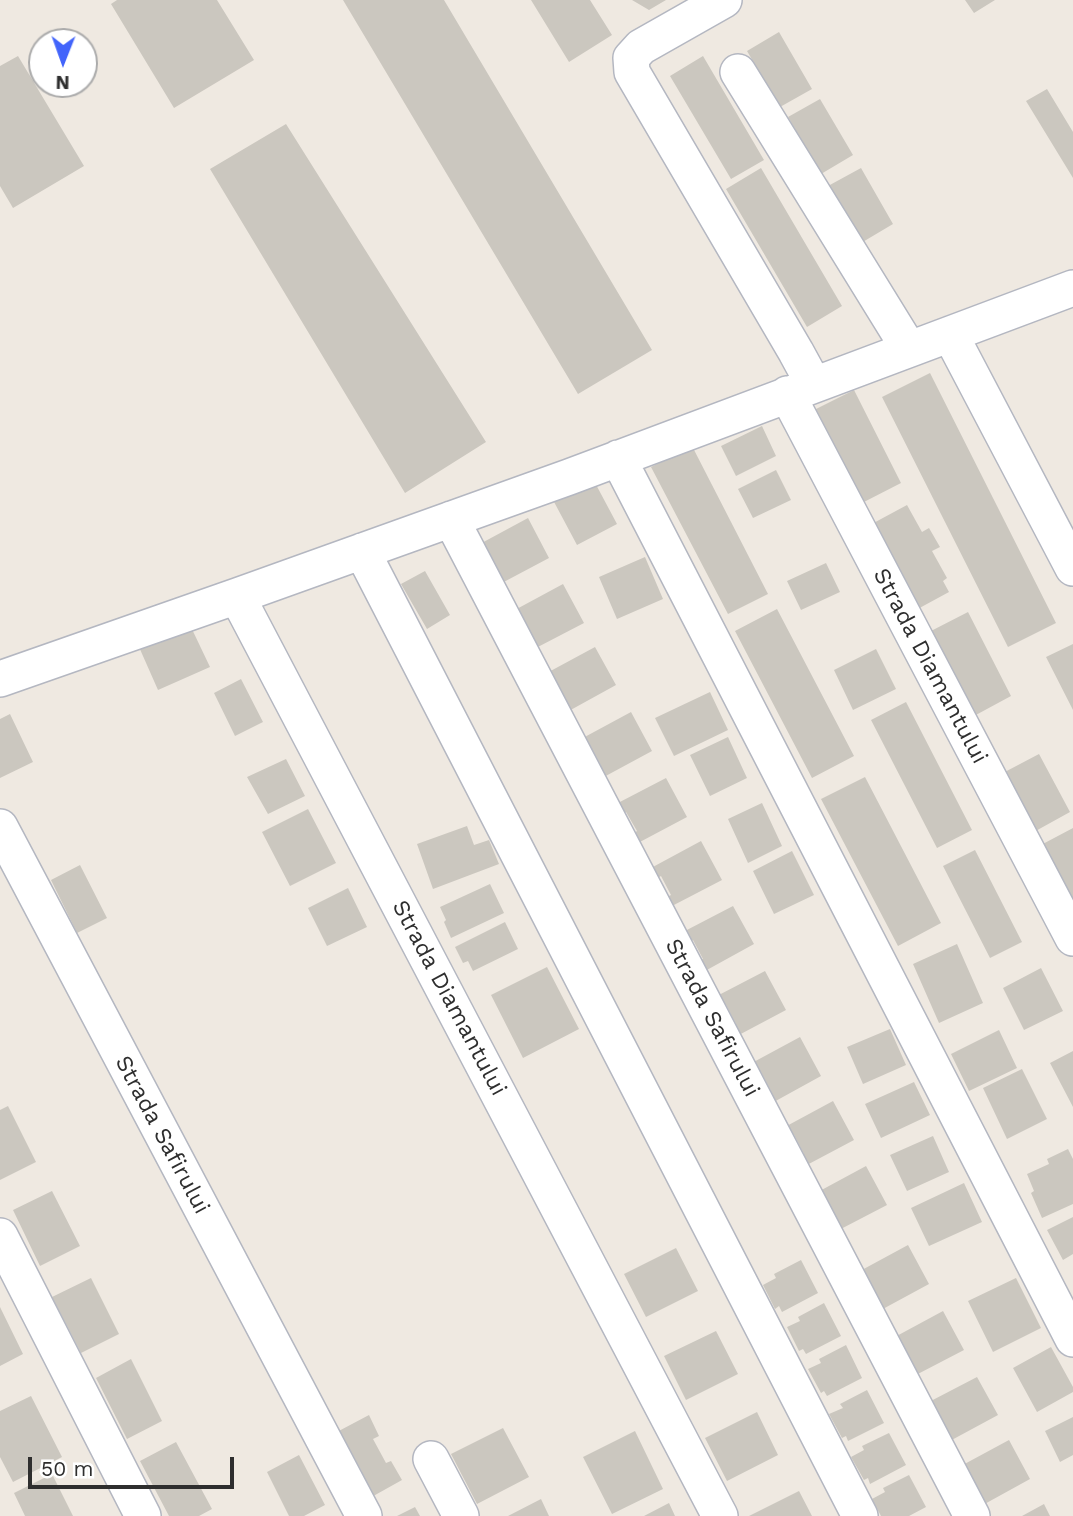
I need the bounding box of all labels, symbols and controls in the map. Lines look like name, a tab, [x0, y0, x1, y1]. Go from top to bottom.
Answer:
north arrow	[28, 28, 98, 98]
text: N	[55, 71, 70, 94]
street label: Strada Diamantului	[867, 563, 993, 769]
street label: Strada Diamantului	[386, 895, 512, 1101]
street label: Strada Safirului	[659, 934, 765, 1102]
street label: Strada Safirului	[109, 1051, 215, 1219]
scale bar	[32, 1442, 238, 1486]
text: 50 m	[41, 1456, 93, 1481]

